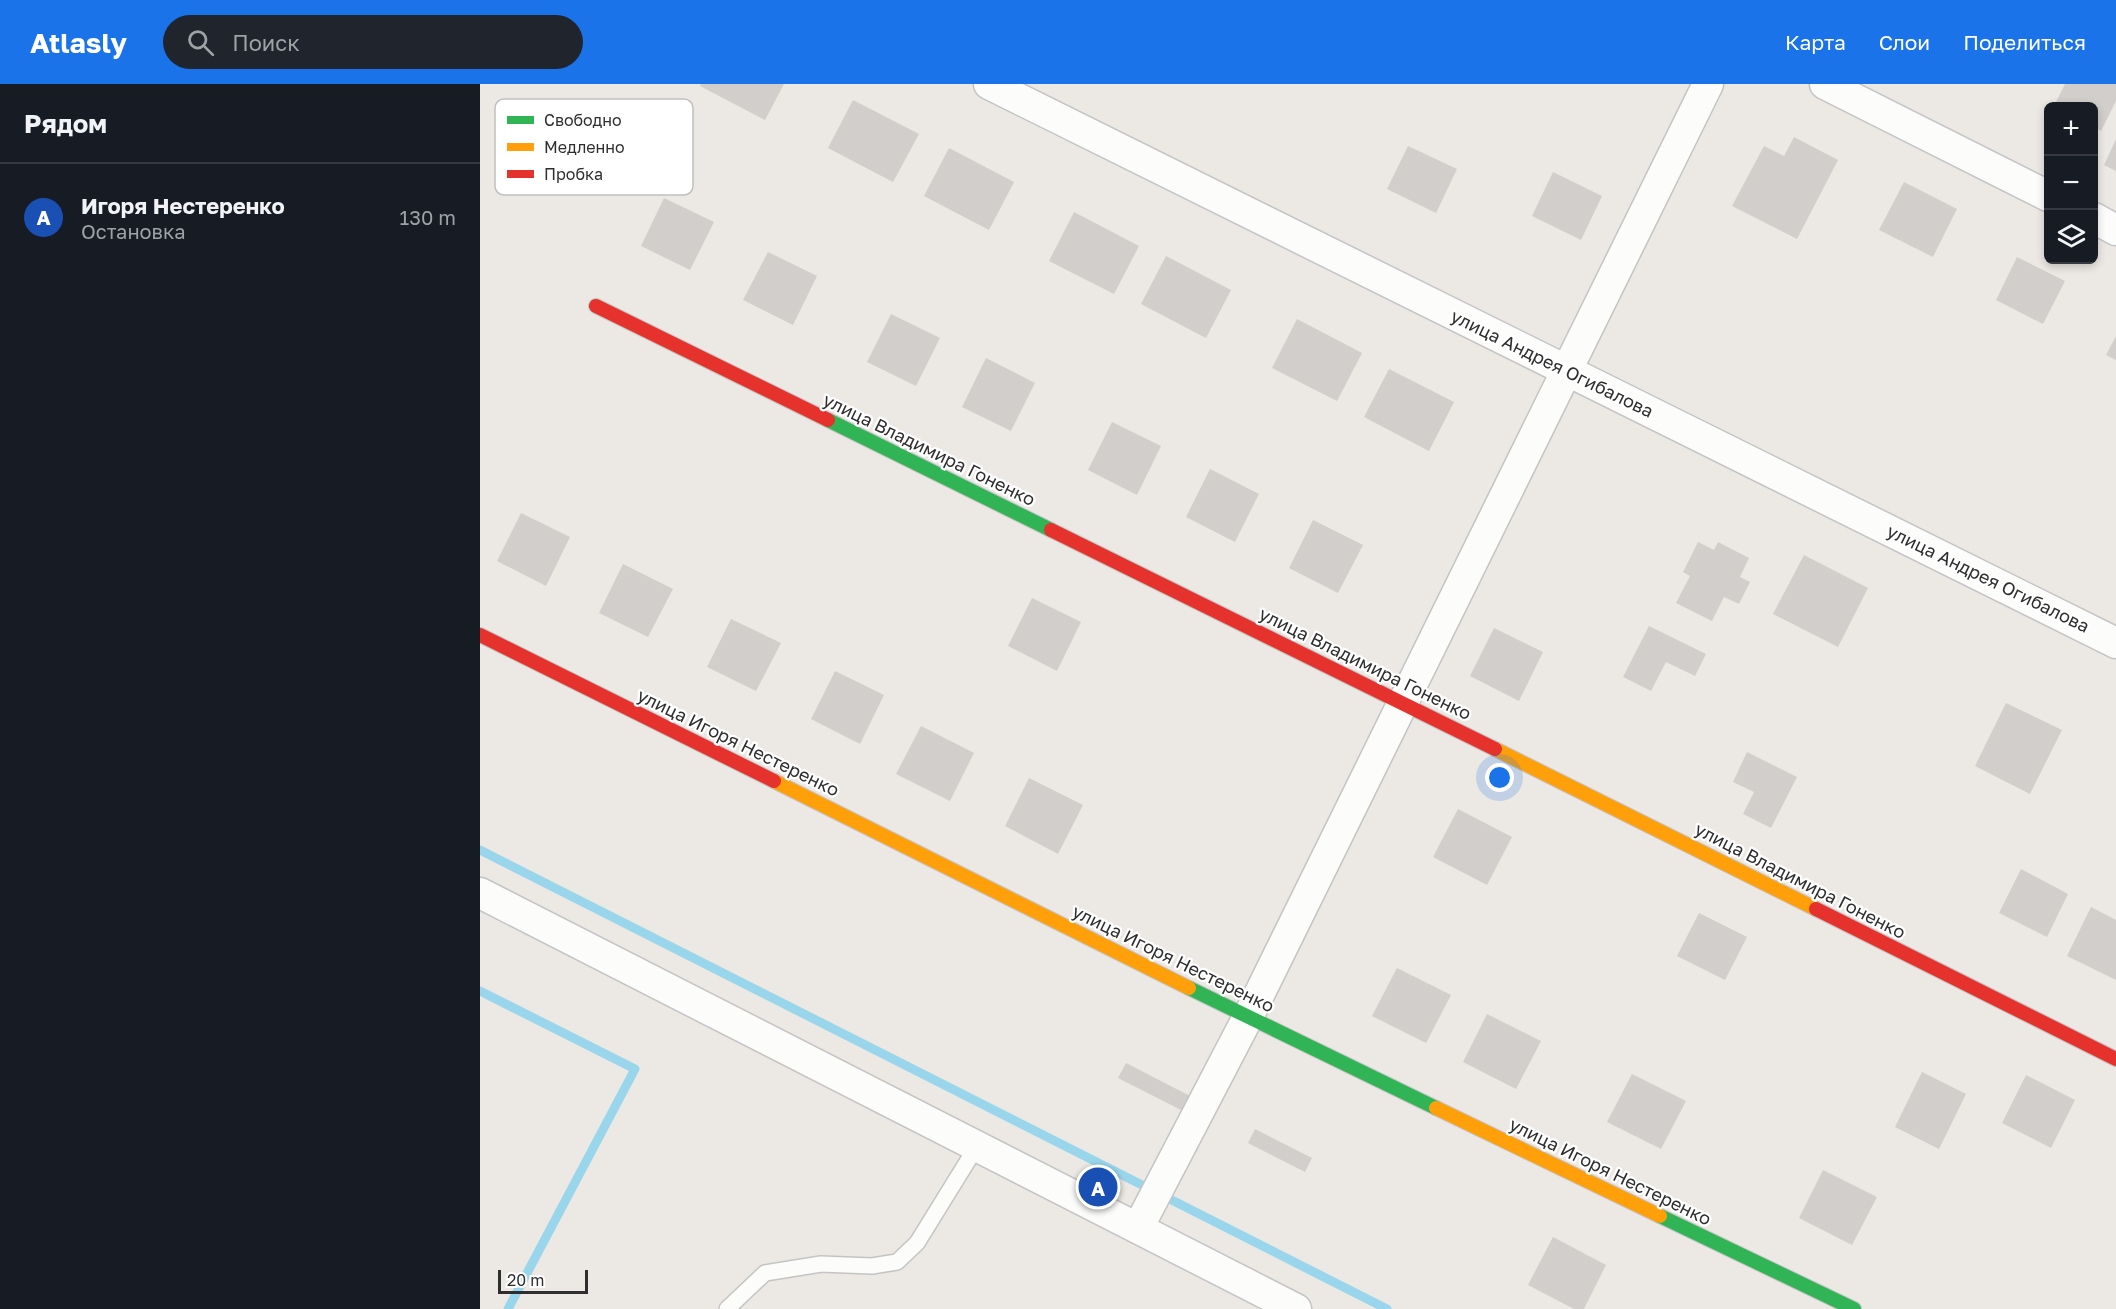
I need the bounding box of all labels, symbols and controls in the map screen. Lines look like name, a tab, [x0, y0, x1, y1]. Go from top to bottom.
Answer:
search box	[163, 15, 583, 69]
text: Atlasly	[30, 26, 127, 59]
icon: search	[184, 26, 217, 59]
text: Поиск	[232, 29, 300, 56]
text: Карта	[1785, 29, 1846, 55]
text: Слои	[1879, 29, 1930, 55]
text: Поделиться	[1963, 29, 2086, 55]
legend	[495, 99, 693, 195]
map controls	[2044, 102, 2098, 264]
button: +	[2044, 102, 2098, 156]
text: Рядом	[24, 108, 107, 139]
text: Свободно	[544, 110, 622, 130]
text: Медленно	[544, 137, 625, 157]
button: −	[2044, 156, 2098, 210]
text: Пробка	[544, 164, 603, 184]
text: Игоря Нестеренко	[81, 192, 285, 219]
text: A	[36, 205, 51, 229]
text: 130 m	[400, 205, 456, 229]
button: layers	[2044, 210, 2098, 264]
text: Остановка	[81, 219, 186, 243]
street label: улица Андрея Огибалова	[1448, 304, 1657, 422]
street label: улица Владимира Гоненко	[820, 388, 1039, 510]
street label: улица Андрея Огибалова	[1884, 519, 2093, 637]
street label: улица Владимира Гоненко	[1256, 602, 1475, 724]
street label: улица Игоря Нестеренко	[634, 684, 843, 801]
your location	[1485, 763, 1514, 792]
street label: улица Владимира Гоненко	[1691, 817, 1909, 943]
street label: улица Игоря Нестеренко	[1069, 900, 1278, 1017]
street label: улица Игоря Нестеренко	[1506, 1113, 1715, 1230]
pin: A	[1078, 1164, 1118, 1210]
scale bar	[498, 1267, 588, 1294]
text: 20 m	[507, 1270, 544, 1290]

